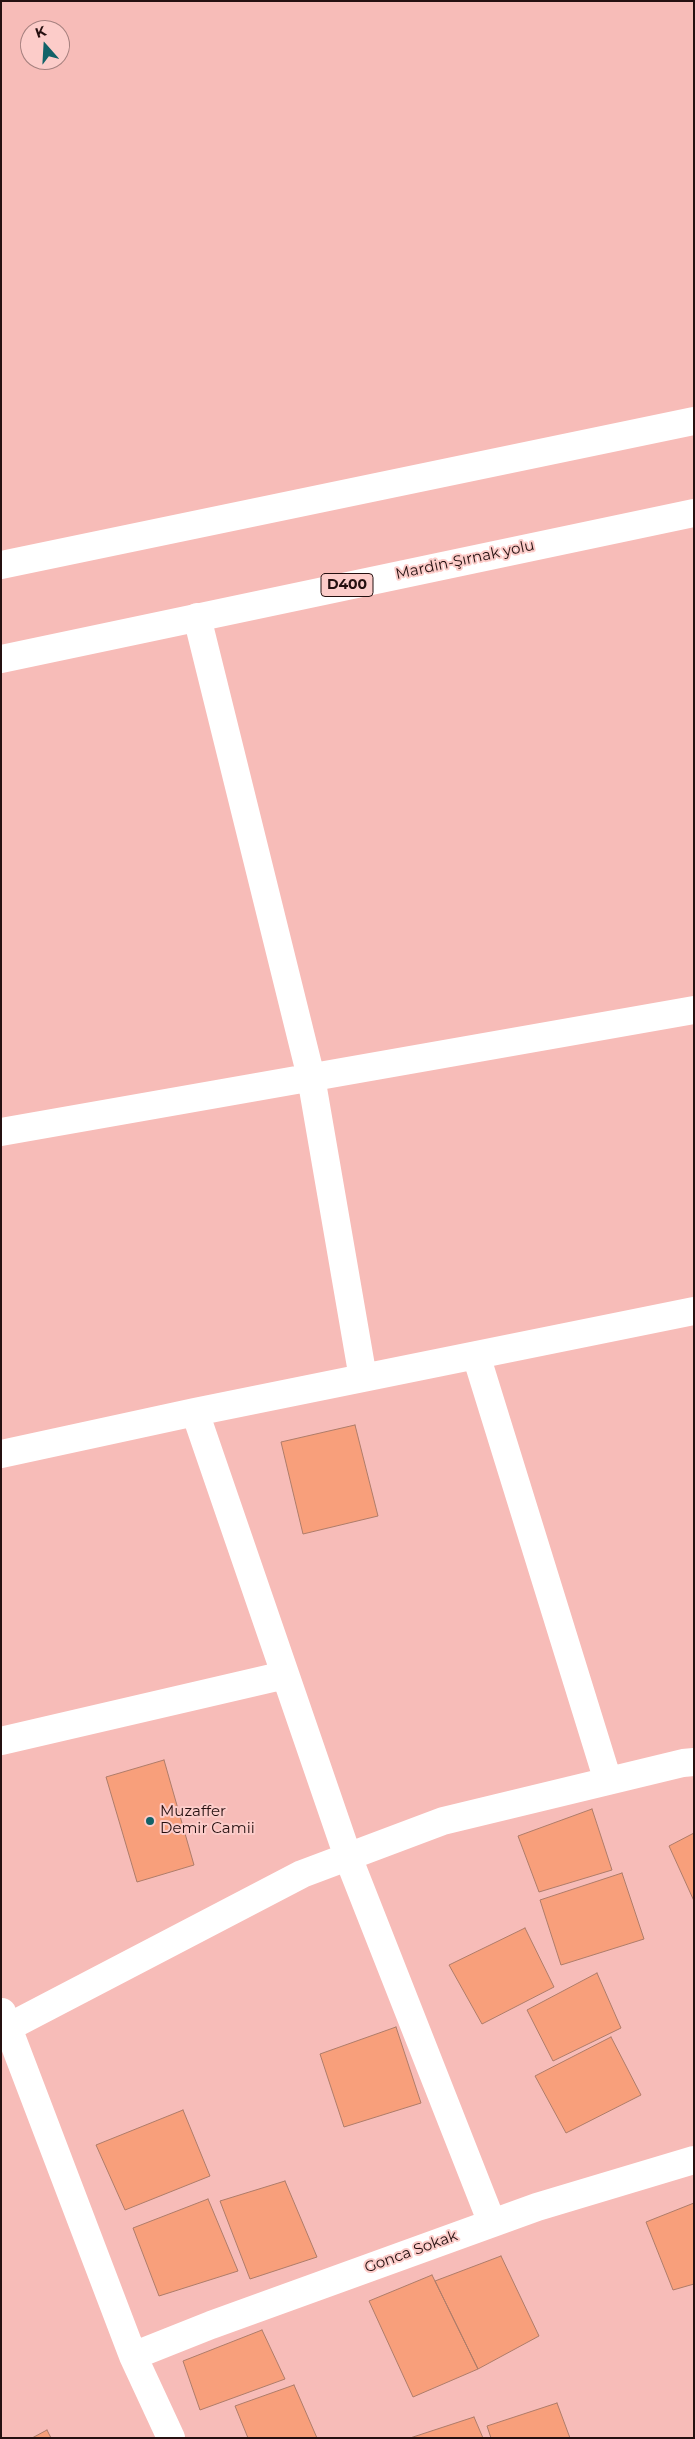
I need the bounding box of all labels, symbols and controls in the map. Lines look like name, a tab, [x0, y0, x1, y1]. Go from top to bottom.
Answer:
north arrow	[20, 20, 70, 70]
text: K	[33, 22, 48, 42]
street label: Mardin-Şırnak yolu	[394, 537, 536, 583]
road number: D400	[321, 574, 373, 596]
place label: Muzaffer Demir Camii	[160, 1803, 255, 1838]
marker: Muzaffer Demir Camii	[144, 1815, 156, 1827]
street label: Gonca Sokak	[362, 2227, 460, 2277]

